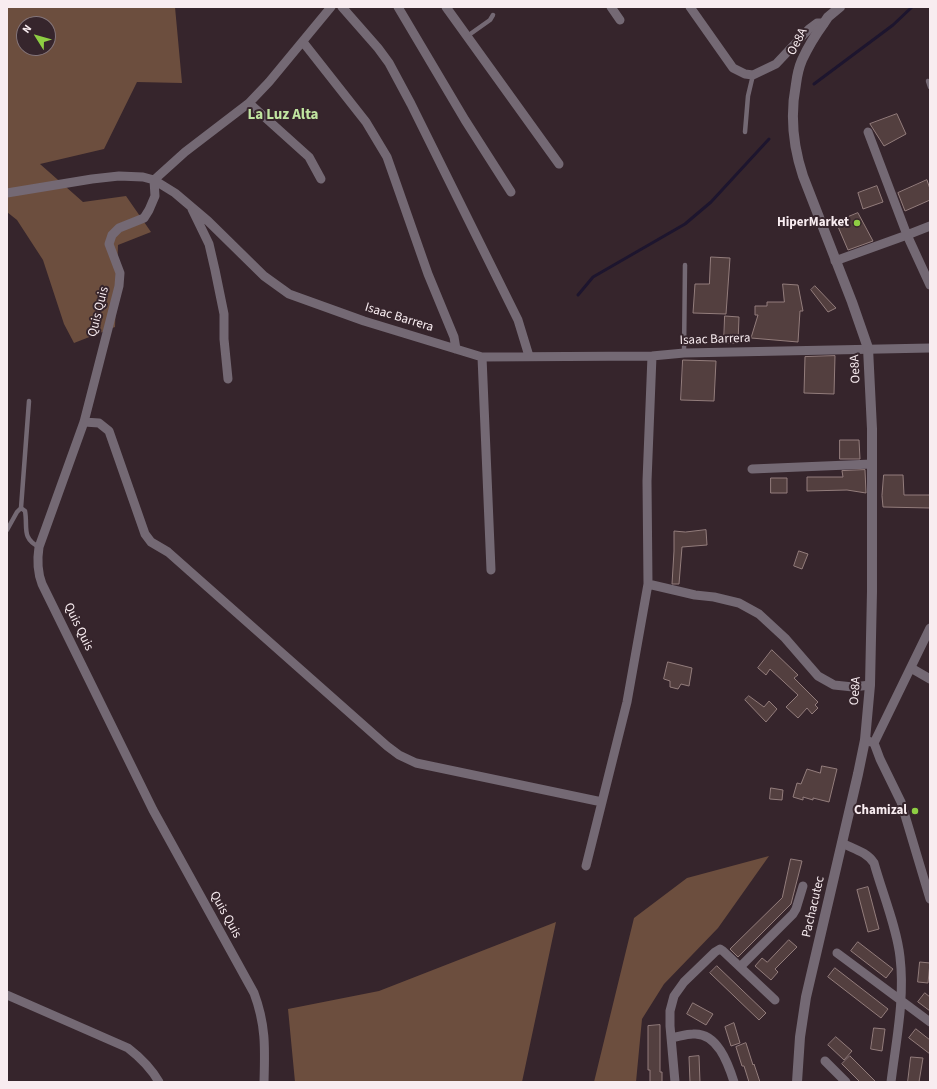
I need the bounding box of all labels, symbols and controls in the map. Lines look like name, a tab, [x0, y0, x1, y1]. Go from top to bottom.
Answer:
north arrow	[16, 16, 56, 56]
text: N	[19, 22, 35, 37]
street label: Oe8A	[785, 26, 811, 58]
district label: La Luz Alta	[248, 107, 318, 125]
place label: HiperMarket	[777, 215, 849, 231]
marker: HiperMarket	[852, 218, 862, 228]
street label: Quis Quis	[85, 285, 113, 339]
street label: Isaac Barrera	[363, 300, 435, 336]
street label: Isaac Barrera	[679, 331, 751, 349]
street label: Oe8A	[847, 354, 865, 384]
street label: Quis Quis	[60, 601, 96, 653]
street label: Oe8A	[847, 676, 865, 706]
place label: Chamizal	[854, 803, 907, 819]
marker: Chamizal	[910, 806, 920, 816]
street label: Pachacutec	[799, 875, 829, 939]
street label: Quis Quis	[206, 889, 244, 941]

